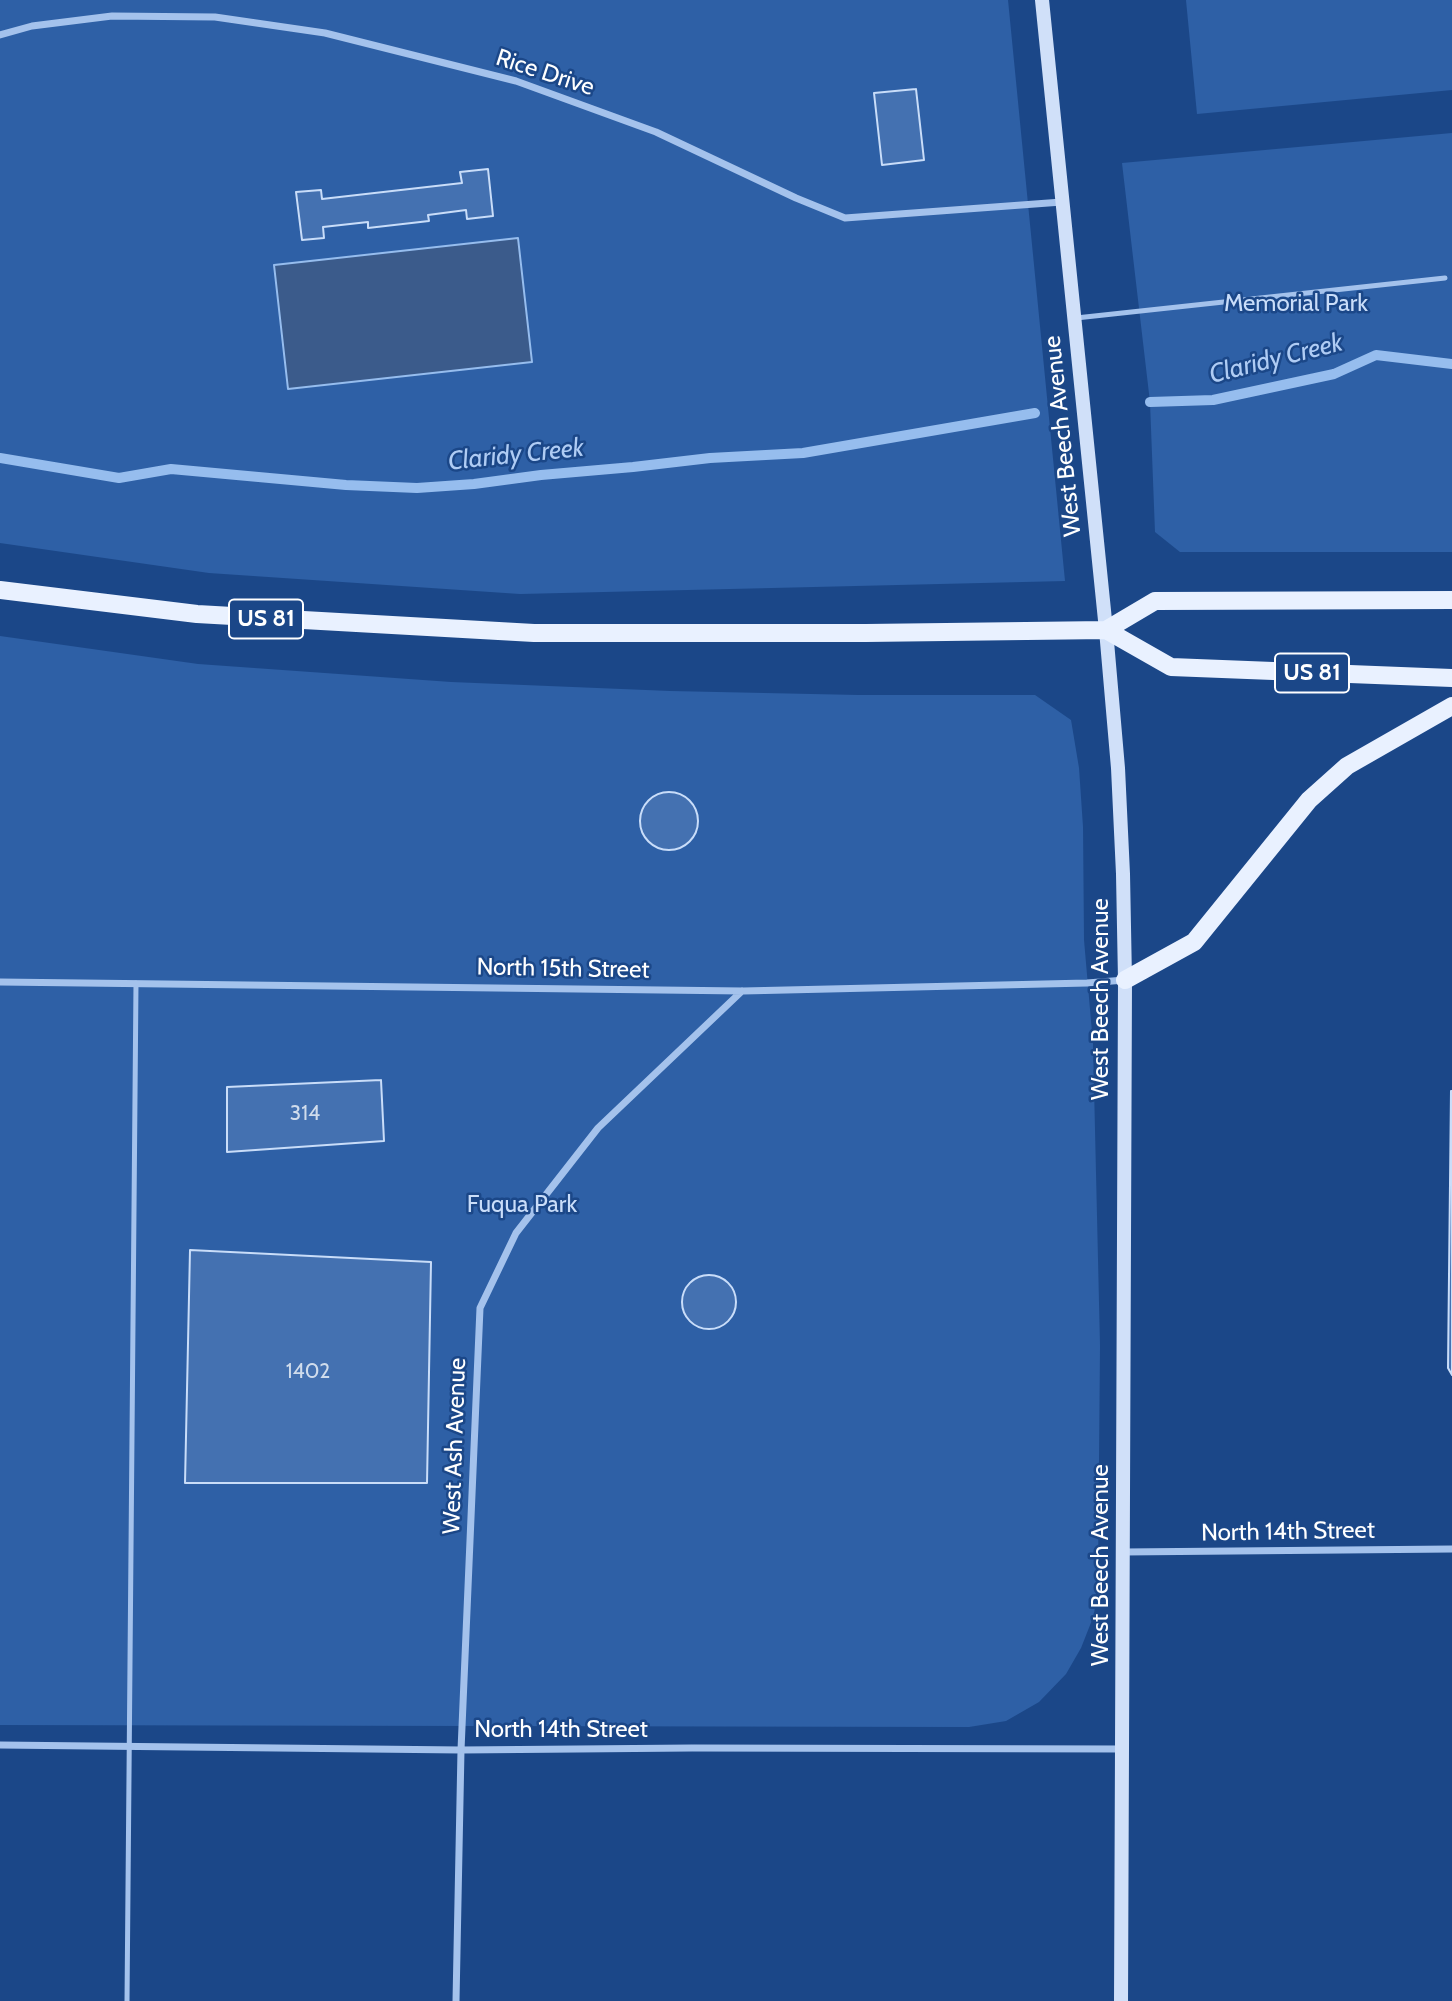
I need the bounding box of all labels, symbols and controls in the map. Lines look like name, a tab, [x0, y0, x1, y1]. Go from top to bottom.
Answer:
street label: Rice Drive	[492, 44, 598, 102]
park label: Memorial Park	[1224, 290, 1368, 318]
water label: Claridy Creek	[1206, 327, 1346, 391]
street label: West Beech Avenue	[1038, 334, 1088, 538]
water label: Claridy Creek	[446, 432, 586, 478]
road number: US 81	[229, 600, 303, 638]
road number: US 81	[1275, 653, 1349, 692]
street label: West Beech Avenue	[1087, 898, 1115, 1100]
street label: North 15th Street	[476, 953, 650, 985]
house number: 314	[290, 1101, 320, 1127]
park label: Fuqua Park	[467, 1191, 577, 1219]
street label: West Ash Avenue	[438, 1357, 472, 1535]
house number: 1402	[286, 1359, 330, 1385]
street label: West Beech Avenue	[1087, 1464, 1115, 1666]
street label: North 14th Street	[1201, 1516, 1375, 1548]
street label: North 14th Street	[474, 1716, 648, 1744]

